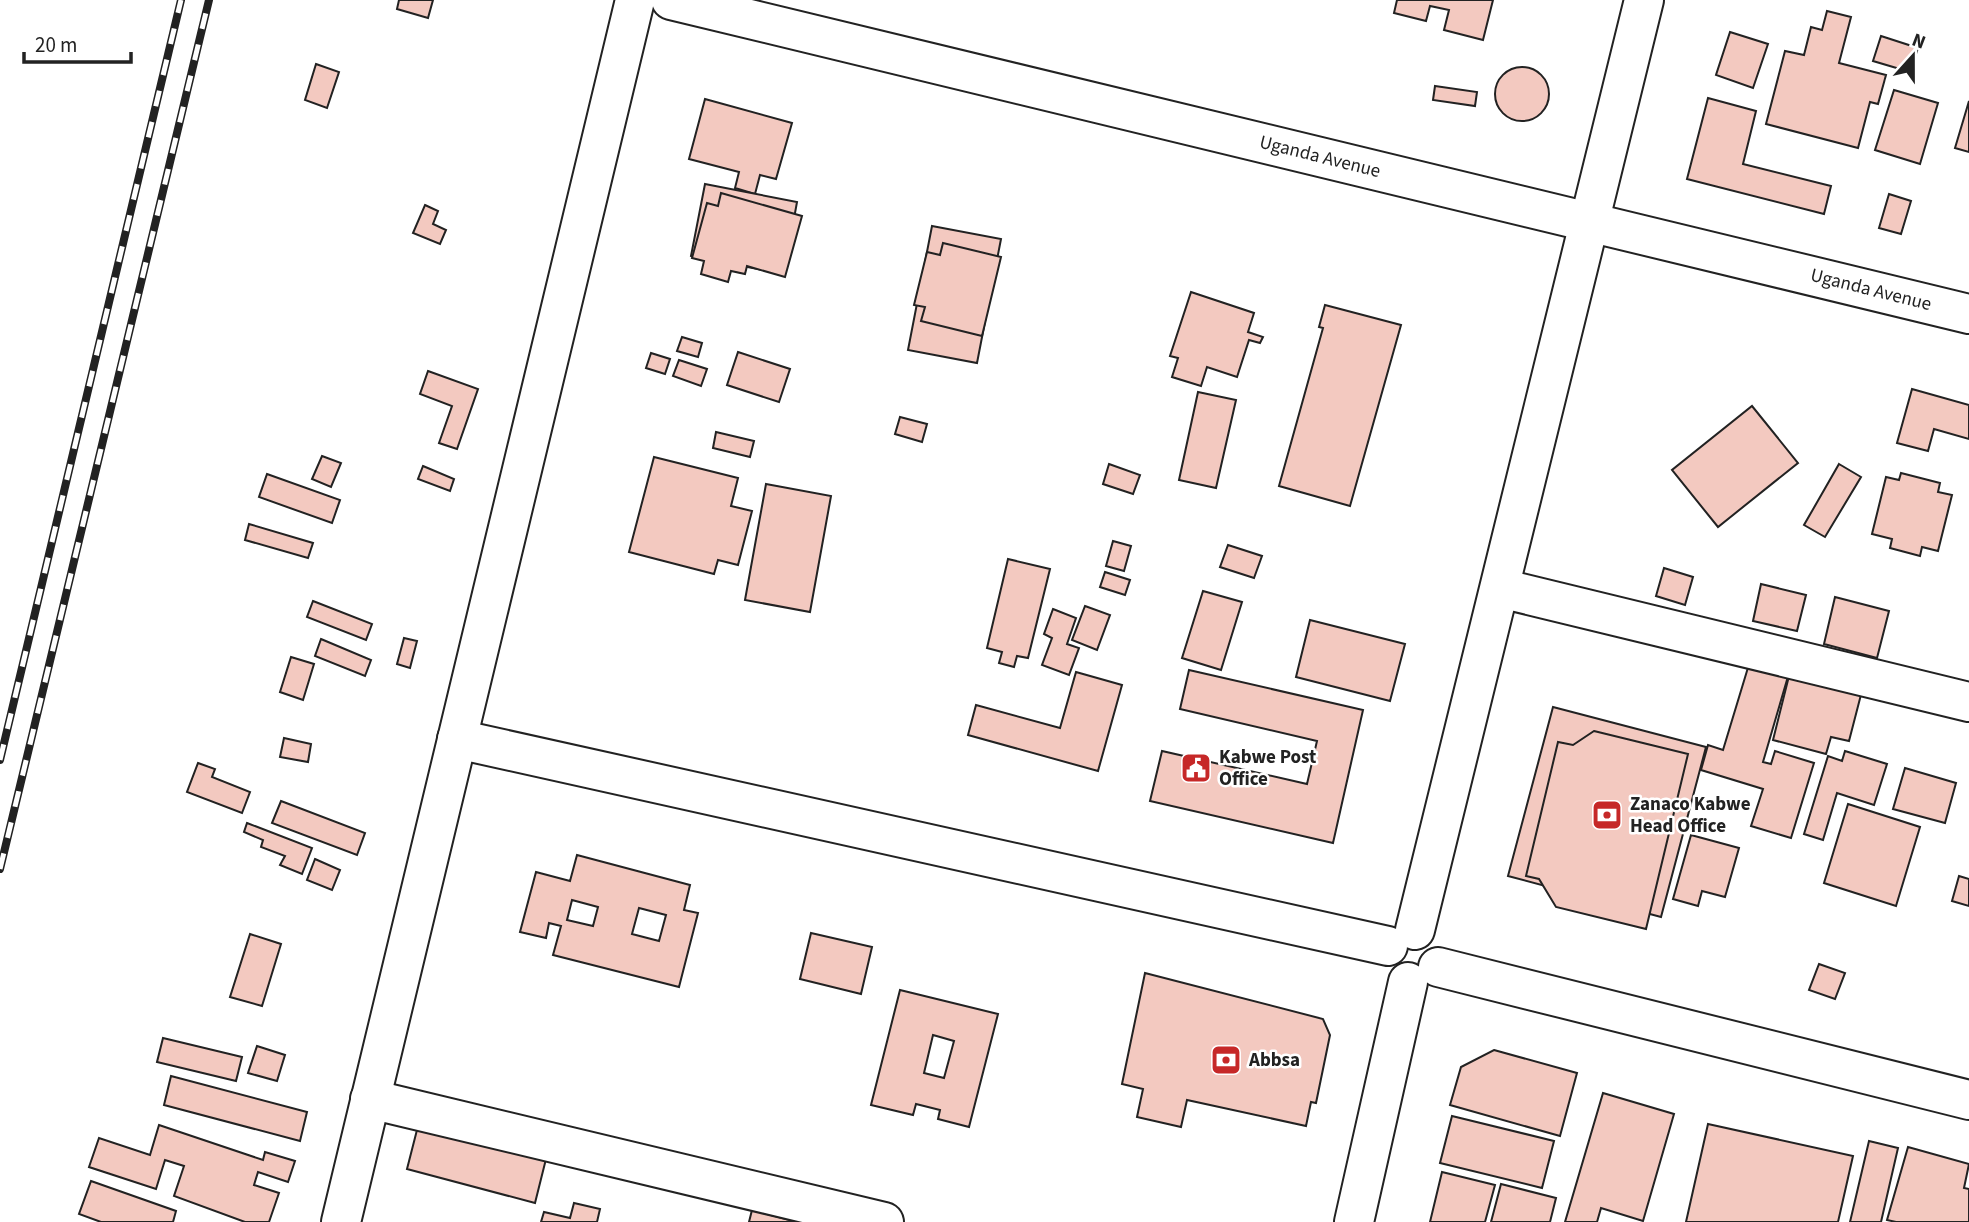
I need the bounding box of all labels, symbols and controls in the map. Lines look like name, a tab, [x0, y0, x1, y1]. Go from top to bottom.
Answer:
scale bar	[24, 21, 131, 65]
north arrow	[1878, 21, 1948, 91]
text: N	[1908, 27, 1929, 56]
text: 20 m	[35, 30, 77, 60]
street label: Uganda Avenue	[1257, 129, 1383, 185]
street label: Uganda Avenue	[1808, 262, 1934, 318]
place label: Kabwe Post Office	[1219, 744, 1316, 793]
public building icon: Kabwe Post Office	[1179, 751, 1213, 785]
place label: Zanaco Kabwe Head Office	[1630, 791, 1751, 840]
bank icon: Zanaco Kabwe Head Office	[1590, 798, 1624, 832]
bank icon: Abbsa	[1209, 1043, 1243, 1077]
place label: Abbsa	[1248, 1047, 1300, 1074]

